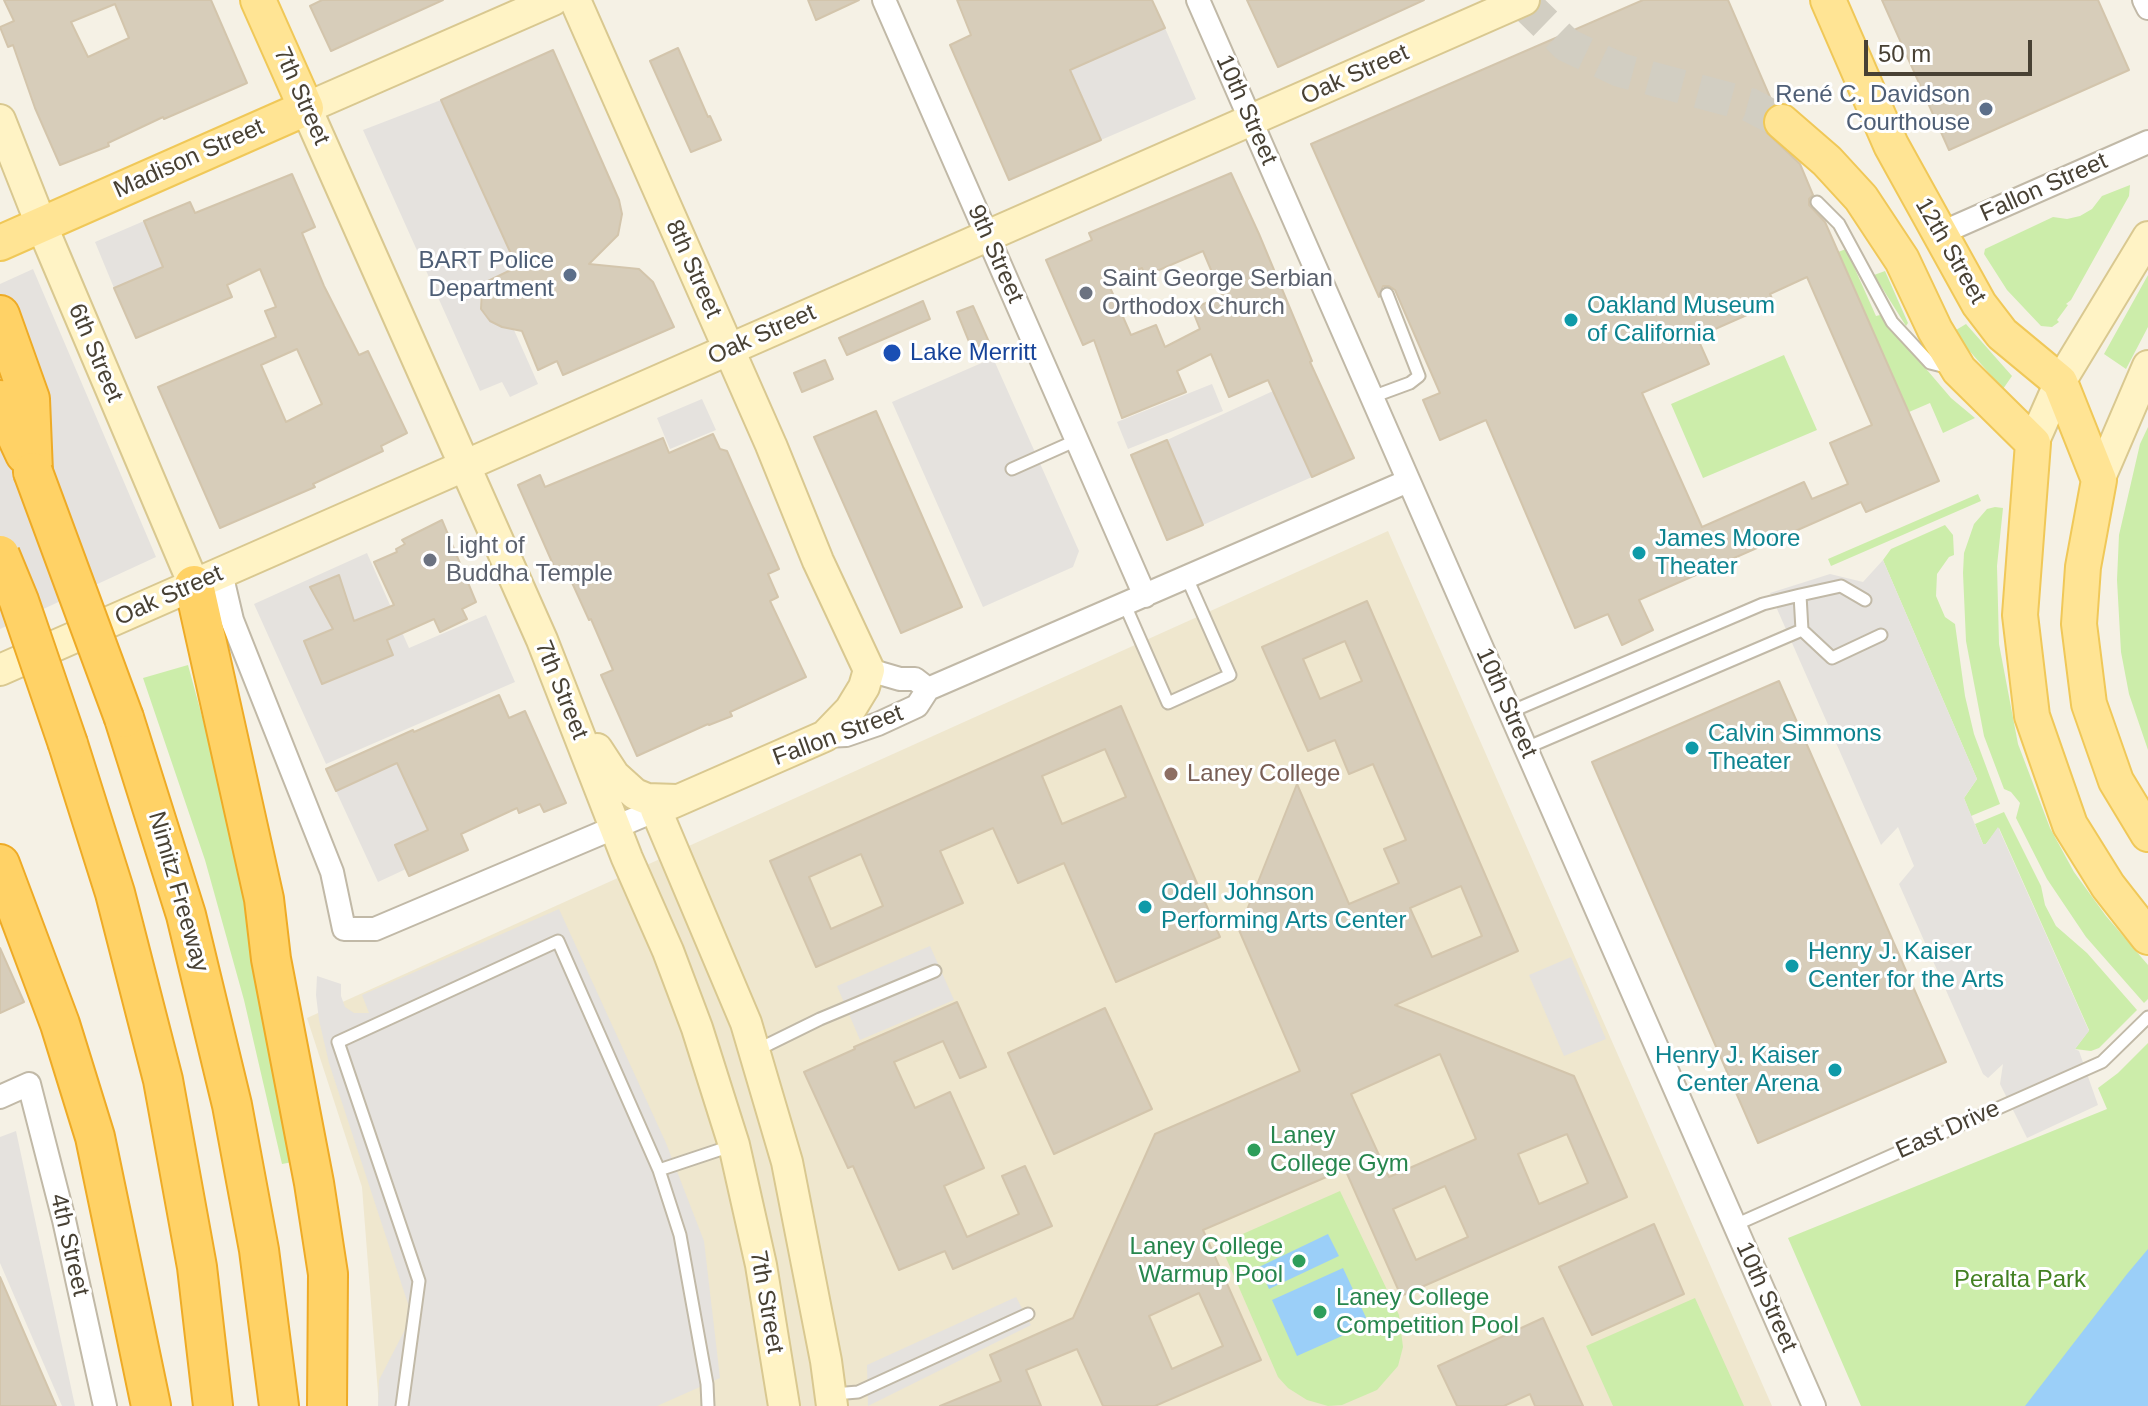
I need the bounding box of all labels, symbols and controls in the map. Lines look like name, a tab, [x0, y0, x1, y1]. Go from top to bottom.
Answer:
scale bar	[1868, 24, 2036, 74]
street label: Oak Street	[1297, 39, 1413, 111]
text: 50 m	[1878, 40, 1931, 67]
street label: 7th Street	[267, 43, 335, 149]
street label: 10th Street	[1209, 51, 1283, 169]
place label: René C. Davidson Courthouse	[1775, 81, 1970, 137]
marker: René C. Davidson Courthouse	[1977, 100, 1995, 118]
street label: Madison Street	[109, 113, 269, 205]
street label: Fallon Street	[1976, 147, 2112, 229]
street label: 12th Street	[1908, 193, 1992, 309]
street label: 9th Street	[961, 201, 1029, 307]
street label: 8th Street	[659, 216, 727, 322]
place label: BART Police Department	[418, 247, 554, 303]
place label: Saint George Serbian Orthodox Church	[1102, 265, 1333, 321]
marker: BART Police Department	[561, 266, 579, 284]
marker: Saint George Serbian Orthodox Church	[1077, 284, 1095, 302]
place label: Oakland Museum of California	[1587, 292, 1775, 348]
street label: 6th Street	[61, 299, 129, 407]
street label: Oak Street	[704, 299, 820, 371]
marker: Oakland Museum of California	[1562, 311, 1580, 329]
place label: Lake Merritt	[910, 339, 1037, 367]
marker: Lake Merritt	[881, 342, 903, 364]
place label: James Moore Theater	[1655, 525, 1800, 581]
place label: Light of Buddha Temple	[446, 532, 613, 588]
marker: James Moore Theater	[1630, 544, 1648, 562]
marker: Light of Buddha Temple	[421, 551, 439, 569]
street label: Oak Street	[111, 560, 227, 632]
street label: 7th Street	[528, 636, 594, 744]
street label: 10th Street	[1469, 644, 1543, 762]
street label: Fallon Street	[769, 699, 907, 773]
place label: Calvin Simmons Theater	[1708, 720, 1881, 776]
marker: Calvin Simmons Theater	[1683, 739, 1701, 757]
place label: Laney College	[1187, 760, 1340, 788]
marker: Laney College	[1162, 765, 1180, 783]
street label: Nimitz Freeway	[141, 809, 215, 975]
place label: Odell Johnson Performing Arts Center	[1161, 879, 1406, 935]
marker: Odell Johnson Performing Arts Center	[1136, 898, 1154, 916]
place label: Henry J. Kaiser Center for the Arts	[1808, 938, 2004, 994]
marker: Henry J. Kaiser Center for the Arts	[1783, 957, 1801, 975]
place label: Henry J. Kaiser Center Arena	[1655, 1042, 1819, 1098]
marker: Henry J. Kaiser Center Arena	[1826, 1061, 1844, 1079]
street label: East Drive	[1892, 1094, 2004, 1166]
place label: Laney College Gym	[1270, 1122, 1409, 1178]
marker: Laney College Gym	[1245, 1141, 1263, 1159]
street label: 4th Street	[43, 1191, 95, 1299]
place label: Laney College Warmup Pool	[1130, 1233, 1283, 1289]
street label: 10th Street	[1729, 1238, 1803, 1356]
street label: 7th Street	[743, 1248, 789, 1356]
marker: Laney College Warmup Pool	[1290, 1252, 1308, 1270]
park label: Peralta Park	[1954, 1266, 2086, 1294]
place label: Laney College Competition Pool	[1336, 1284, 1519, 1340]
marker: Laney College Competition Pool	[1311, 1303, 1329, 1321]

